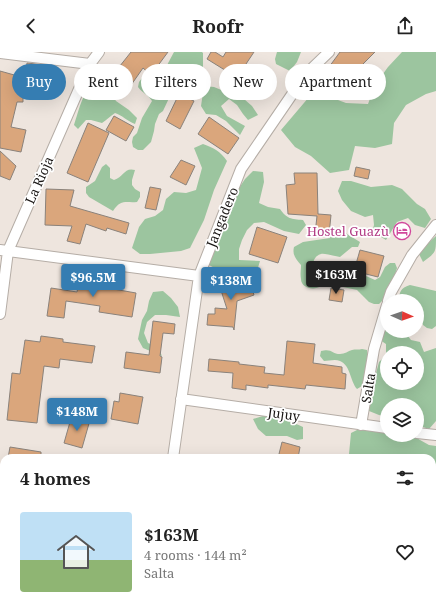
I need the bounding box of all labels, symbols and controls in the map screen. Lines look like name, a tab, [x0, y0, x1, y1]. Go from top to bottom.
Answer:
text: Roofr	[192, 14, 244, 38]
icon: back	[20, 15, 42, 37]
icon: share	[394, 15, 416, 37]
chip: Buy	[12, 64, 66, 100]
chip: Rent	[74, 64, 133, 100]
chip: Filters	[141, 64, 211, 100]
chip: New	[219, 64, 277, 100]
chip: Apartment	[285, 64, 386, 100]
street label: La Rioja	[21, 153, 57, 207]
street label: Jangadero	[201, 184, 242, 251]
hotel icon: Hostel Guazù	[392, 221, 412, 241]
place label: Hostel Guazù	[307, 222, 389, 240]
pin: $163M	[308, 261, 364, 295]
pin: $96.5M	[60, 264, 126, 298]
text: $163M	[315, 265, 357, 283]
pin: $138M	[203, 267, 259, 301]
text: $96.5M	[70, 268, 116, 286]
text: $138M	[210, 271, 252, 289]
north arrow	[380, 294, 424, 338]
map controls	[380, 294, 424, 442]
button: locate	[380, 346, 424, 390]
street label: Salta	[357, 372, 379, 404]
pin: $148M	[49, 398, 105, 432]
button: layers	[380, 398, 424, 442]
text: $148M	[56, 402, 98, 420]
street label: Jujuy	[266, 403, 302, 425]
text: 4 homes	[20, 467, 90, 490]
icon: filters	[394, 467, 416, 489]
text: $163M	[144, 523, 199, 546]
icon: home	[52, 528, 100, 576]
icon: heart	[394, 541, 416, 563]
text: 4 rooms · 144 m²	[144, 546, 247, 564]
text: Salta	[144, 564, 174, 582]

